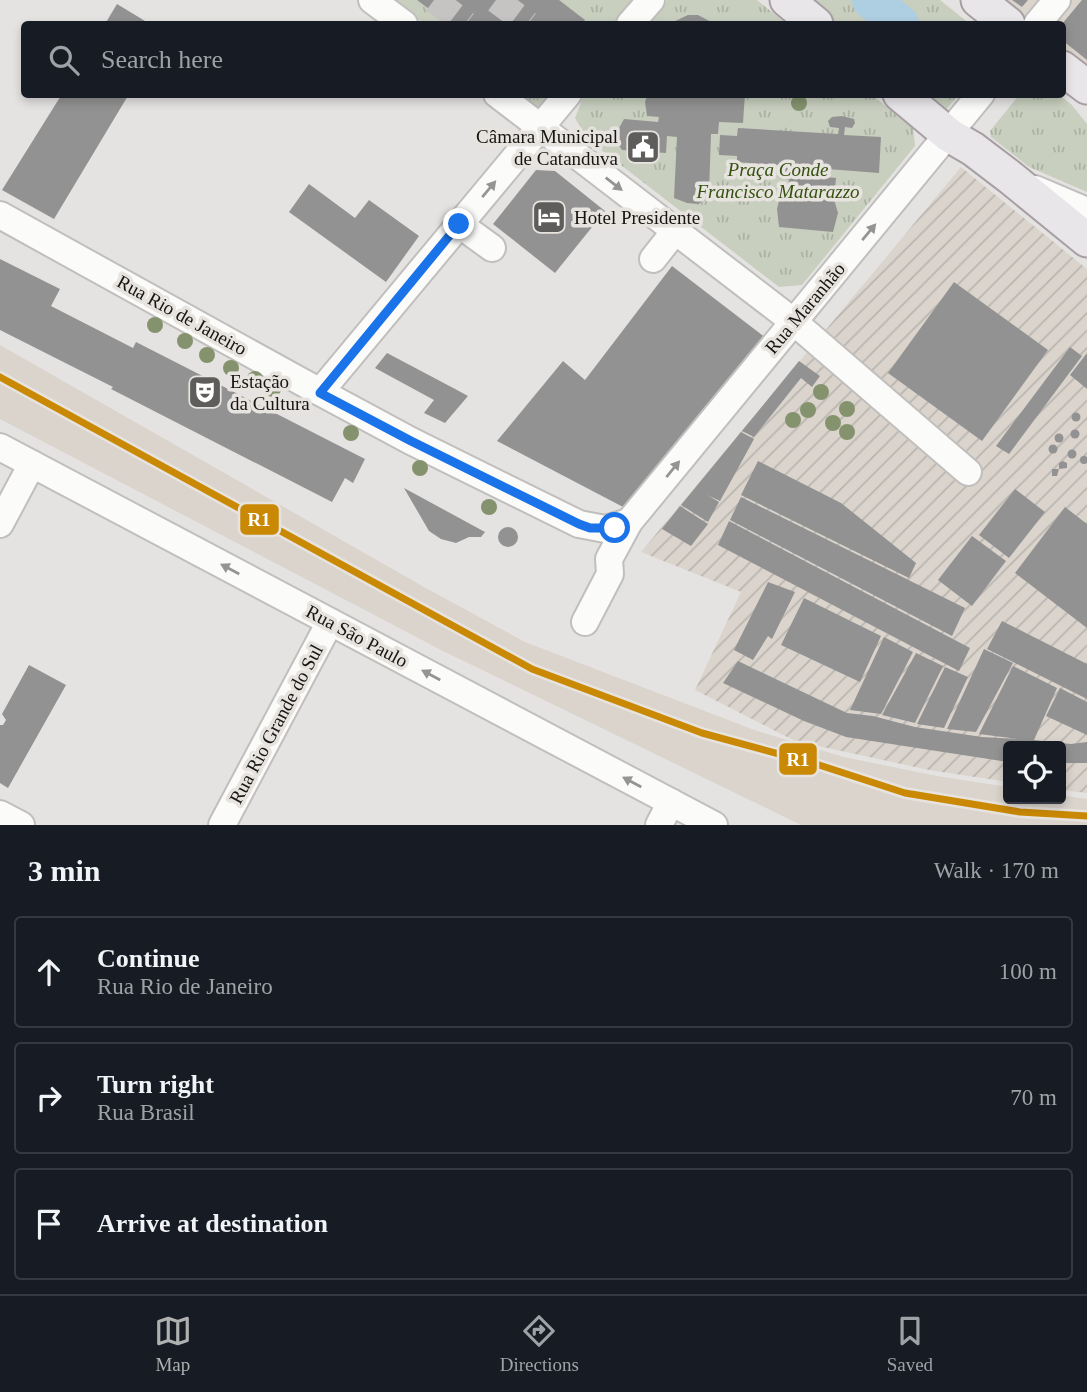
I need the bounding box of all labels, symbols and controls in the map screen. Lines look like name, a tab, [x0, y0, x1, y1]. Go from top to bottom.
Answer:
search box	[21, 21, 1066, 98]
icon: search	[45, 41, 83, 79]
text: Search here	[101, 45, 223, 74]
place label: Câmara Municipal de Catanduva	[476, 126, 619, 169]
public building icon: Câmara Municipal de Catanduva	[624, 128, 662, 166]
park label: Praça Conde Francisco Matarazzo	[695, 159, 860, 202]
one-way arrow	[605, 177, 623, 191]
one-way arrow	[481, 180, 497, 198]
hotel icon: Hotel Presidente	[530, 198, 568, 236]
place label: Hotel Presidente	[574, 207, 700, 228]
route end	[443, 208, 474, 239]
one-way arrow	[861, 223, 876, 240]
street label: Rua Maranhão	[761, 258, 849, 358]
street label: Rua Rio de Janeiro	[113, 271, 251, 359]
place label: Estação da Cultura	[230, 371, 310, 414]
theatre icon: Estação da Cultura	[186, 373, 224, 411]
one-way arrow	[665, 461, 680, 479]
line badge: R1	[239, 503, 280, 536]
text: R1	[247, 509, 271, 530]
route start	[599, 512, 630, 543]
one-way arrow	[220, 563, 240, 574]
street label: Rua São Paulo	[303, 600, 411, 672]
street label: Rua Rio Grande do Sul	[225, 641, 327, 807]
one-way arrow	[421, 670, 441, 681]
map controls	[1003, 741, 1066, 804]
button: locate	[1003, 741, 1066, 804]
line badge: R1	[778, 742, 818, 776]
text: R1	[786, 749, 810, 770]
one-way arrow	[622, 776, 642, 787]
text: 3 min	[28, 854, 101, 887]
text: Walk · 170 m	[934, 858, 1059, 883]
text: Continue	[97, 944, 200, 973]
icon: ahead	[30, 953, 68, 991]
text: 100 m	[999, 959, 1057, 984]
text: Rua Rio de Janeiro	[97, 974, 273, 999]
text: Turn right	[97, 1070, 214, 1099]
icon: right	[30, 1079, 68, 1117]
text: 70 m	[1010, 1085, 1057, 1110]
text: Rua Brasil	[97, 1100, 195, 1125]
icon: arrive	[30, 1205, 68, 1243]
text: Arrive at destination	[97, 1209, 328, 1238]
tab: Map	[154, 1312, 192, 1376]
tab: Directions	[500, 1312, 579, 1376]
tab: Saved	[887, 1312, 933, 1376]

